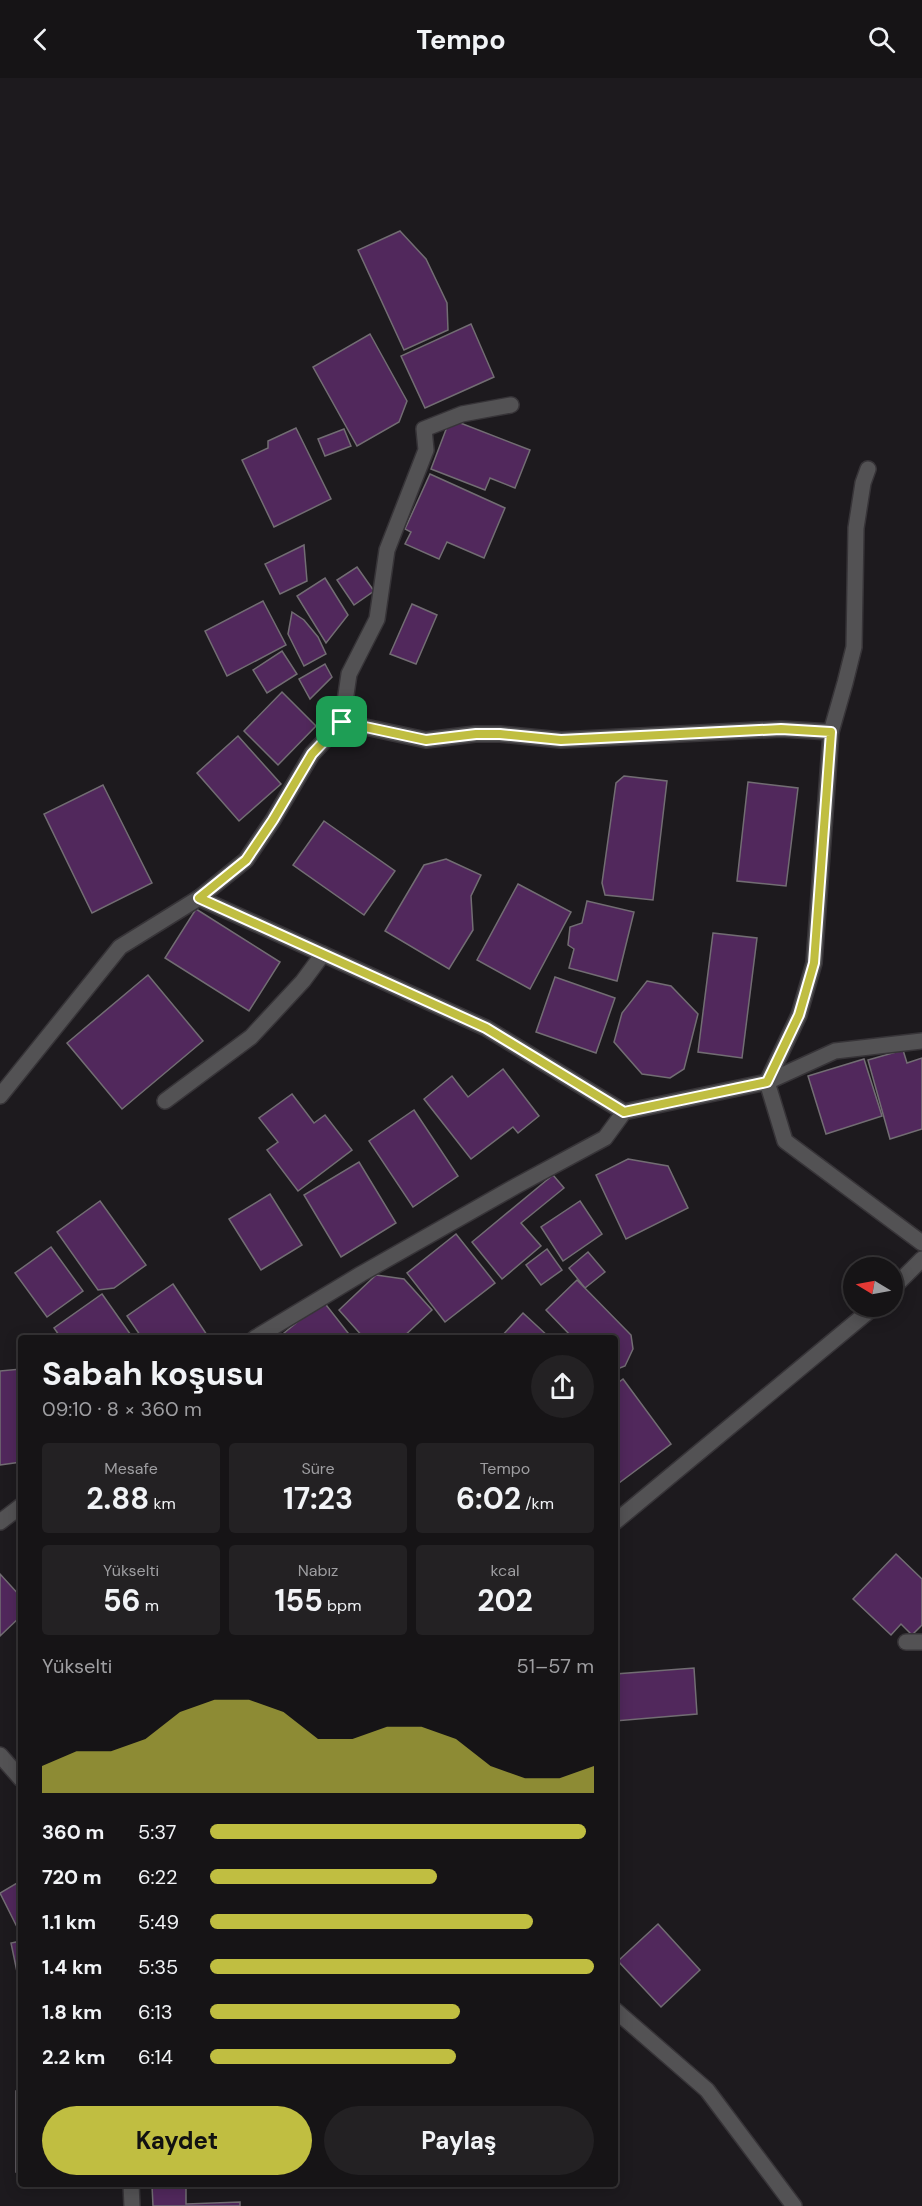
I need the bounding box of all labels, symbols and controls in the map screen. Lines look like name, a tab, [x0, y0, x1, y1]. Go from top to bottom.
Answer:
text: Tempo	[416, 22, 506, 57]
icon: back	[24, 23, 57, 56]
icon: search	[865, 23, 898, 56]
pin	[316, 696, 367, 747]
icon: arrive	[325, 705, 358, 738]
north arrow	[843, 1257, 903, 1317]
map controls	[843, 1257, 903, 1317]
text: Sabah koşusu	[42, 1352, 264, 1395]
button: share	[531, 1355, 594, 1418]
text: 09:10 · 8 × 360 m	[42, 1396, 202, 1422]
text: Mesafe	[104, 1458, 158, 1479]
text: Süre	[301, 1458, 335, 1479]
text: Tempo	[480, 1458, 530, 1479]
text: 2.88	[86, 1479, 149, 1518]
text: 17:23	[283, 1479, 353, 1518]
text: 6:02	[456, 1479, 521, 1518]
text: km	[149, 1493, 176, 1514]
text: /km	[521, 1493, 554, 1514]
text: Yükselti	[103, 1560, 159, 1581]
text: Nabız	[298, 1560, 338, 1581]
text: kcal	[491, 1560, 519, 1581]
text: 56	[103, 1581, 141, 1620]
text: 155	[275, 1581, 323, 1620]
text: 202	[477, 1581, 533, 1620]
text: m	[141, 1595, 159, 1616]
text: bpm	[323, 1595, 361, 1616]
text: Yükselti	[42, 1653, 112, 1679]
text: 51–57 m	[517, 1653, 594, 1679]
text: 360 m	[42, 1819, 104, 1845]
text: 5:37	[138, 1819, 176, 1845]
text: 720 m	[42, 1864, 102, 1890]
text: 6:22	[138, 1864, 178, 1890]
text: 1.1 km	[42, 1909, 96, 1935]
text: 5:49	[138, 1909, 179, 1935]
text: 1.4 km	[42, 1954, 102, 1980]
text: 5:35	[138, 1954, 178, 1980]
text: 1.8 km	[42, 1999, 102, 2025]
text: 6:13	[138, 1999, 173, 2025]
text: 2.2 km	[42, 2044, 105, 2070]
text: 6:14	[138, 2044, 173, 2070]
button: Kaydet	[42, 2106, 312, 2175]
button: Paylaş	[324, 2106, 594, 2175]

